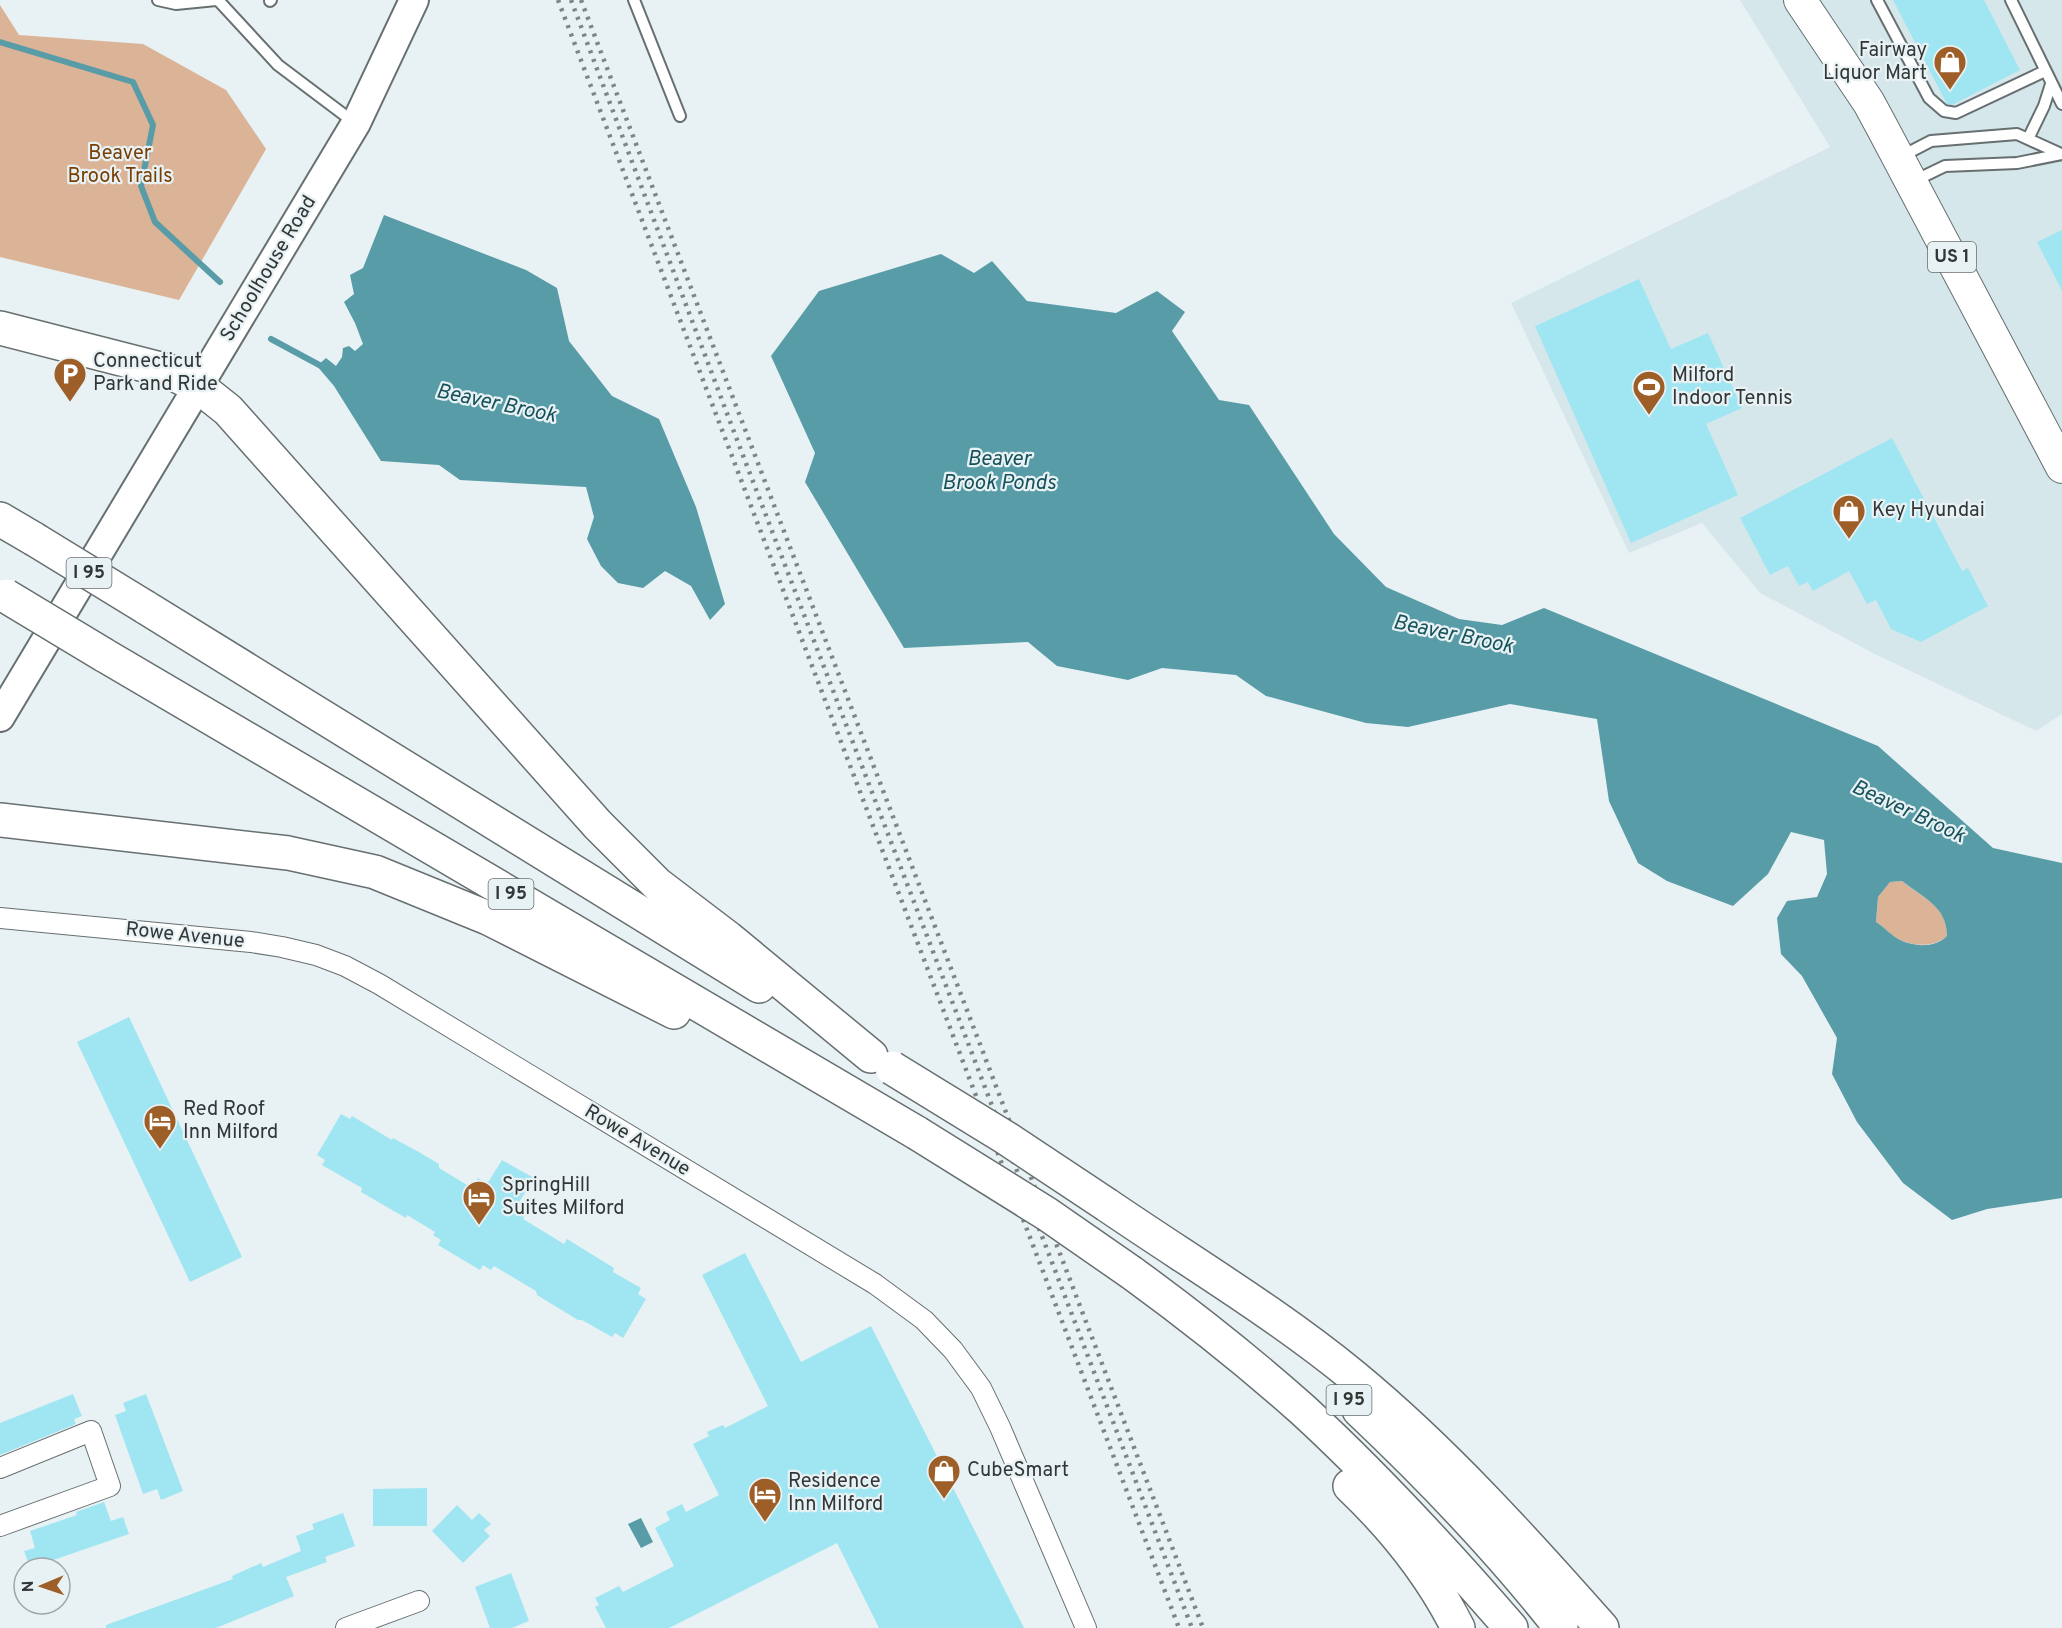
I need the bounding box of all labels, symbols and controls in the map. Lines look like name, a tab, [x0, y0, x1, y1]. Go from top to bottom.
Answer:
place label: Fairway Liquor Mart	[1823, 38, 1927, 87]
shop icon: Fairway Liquor Mart	[1932, 44, 1968, 91]
park label: Beaver Brook Trails	[67, 141, 173, 190]
street label: Schoolhouse Road	[215, 191, 323, 347]
road number: US 1	[1928, 242, 1976, 272]
place label: Connecticut Park and Ride	[93, 349, 218, 398]
parking icon: Connecticut Park and Ride	[52, 356, 88, 403]
place label: Milford Indoor Tennis	[1672, 363, 1793, 412]
sports icon: Milford Indoor Tennis	[1631, 369, 1667, 416]
water label: Beaver Brook	[434, 378, 559, 430]
water label: Beaver Brook Ponds	[942, 446, 1056, 497]
shop icon: Key Hyundai	[1831, 493, 1867, 540]
place label: Key Hyundai	[1872, 498, 1985, 524]
road number: I 95	[66, 558, 112, 588]
water label: Beaver Brook	[1391, 609, 1516, 661]
water label: Beaver Brook	[1847, 774, 1969, 850]
road number: I 95	[488, 879, 534, 909]
street label: Rowe Avenue	[124, 917, 246, 955]
place label: Red Roof Inn Milford	[183, 1097, 278, 1146]
street label: Rowe Avenue	[579, 1099, 695, 1183]
hotel icon: Red Roof Inn Milford	[142, 1103, 178, 1150]
place label: SpringHill Suites Milford	[502, 1173, 624, 1222]
hotel icon: SpringHill Suites Milford	[461, 1179, 497, 1226]
road number: I 95	[1326, 1385, 1372, 1415]
shop icon: CubeSmart	[926, 1453, 962, 1500]
place label: CubeSmart	[967, 1458, 1069, 1484]
place label: Residence Inn Milford	[788, 1469, 883, 1518]
hotel icon: Residence Inn Milford	[747, 1476, 783, 1523]
north arrow	[12, 1556, 72, 1616]
text: N	[19, 1580, 39, 1593]

